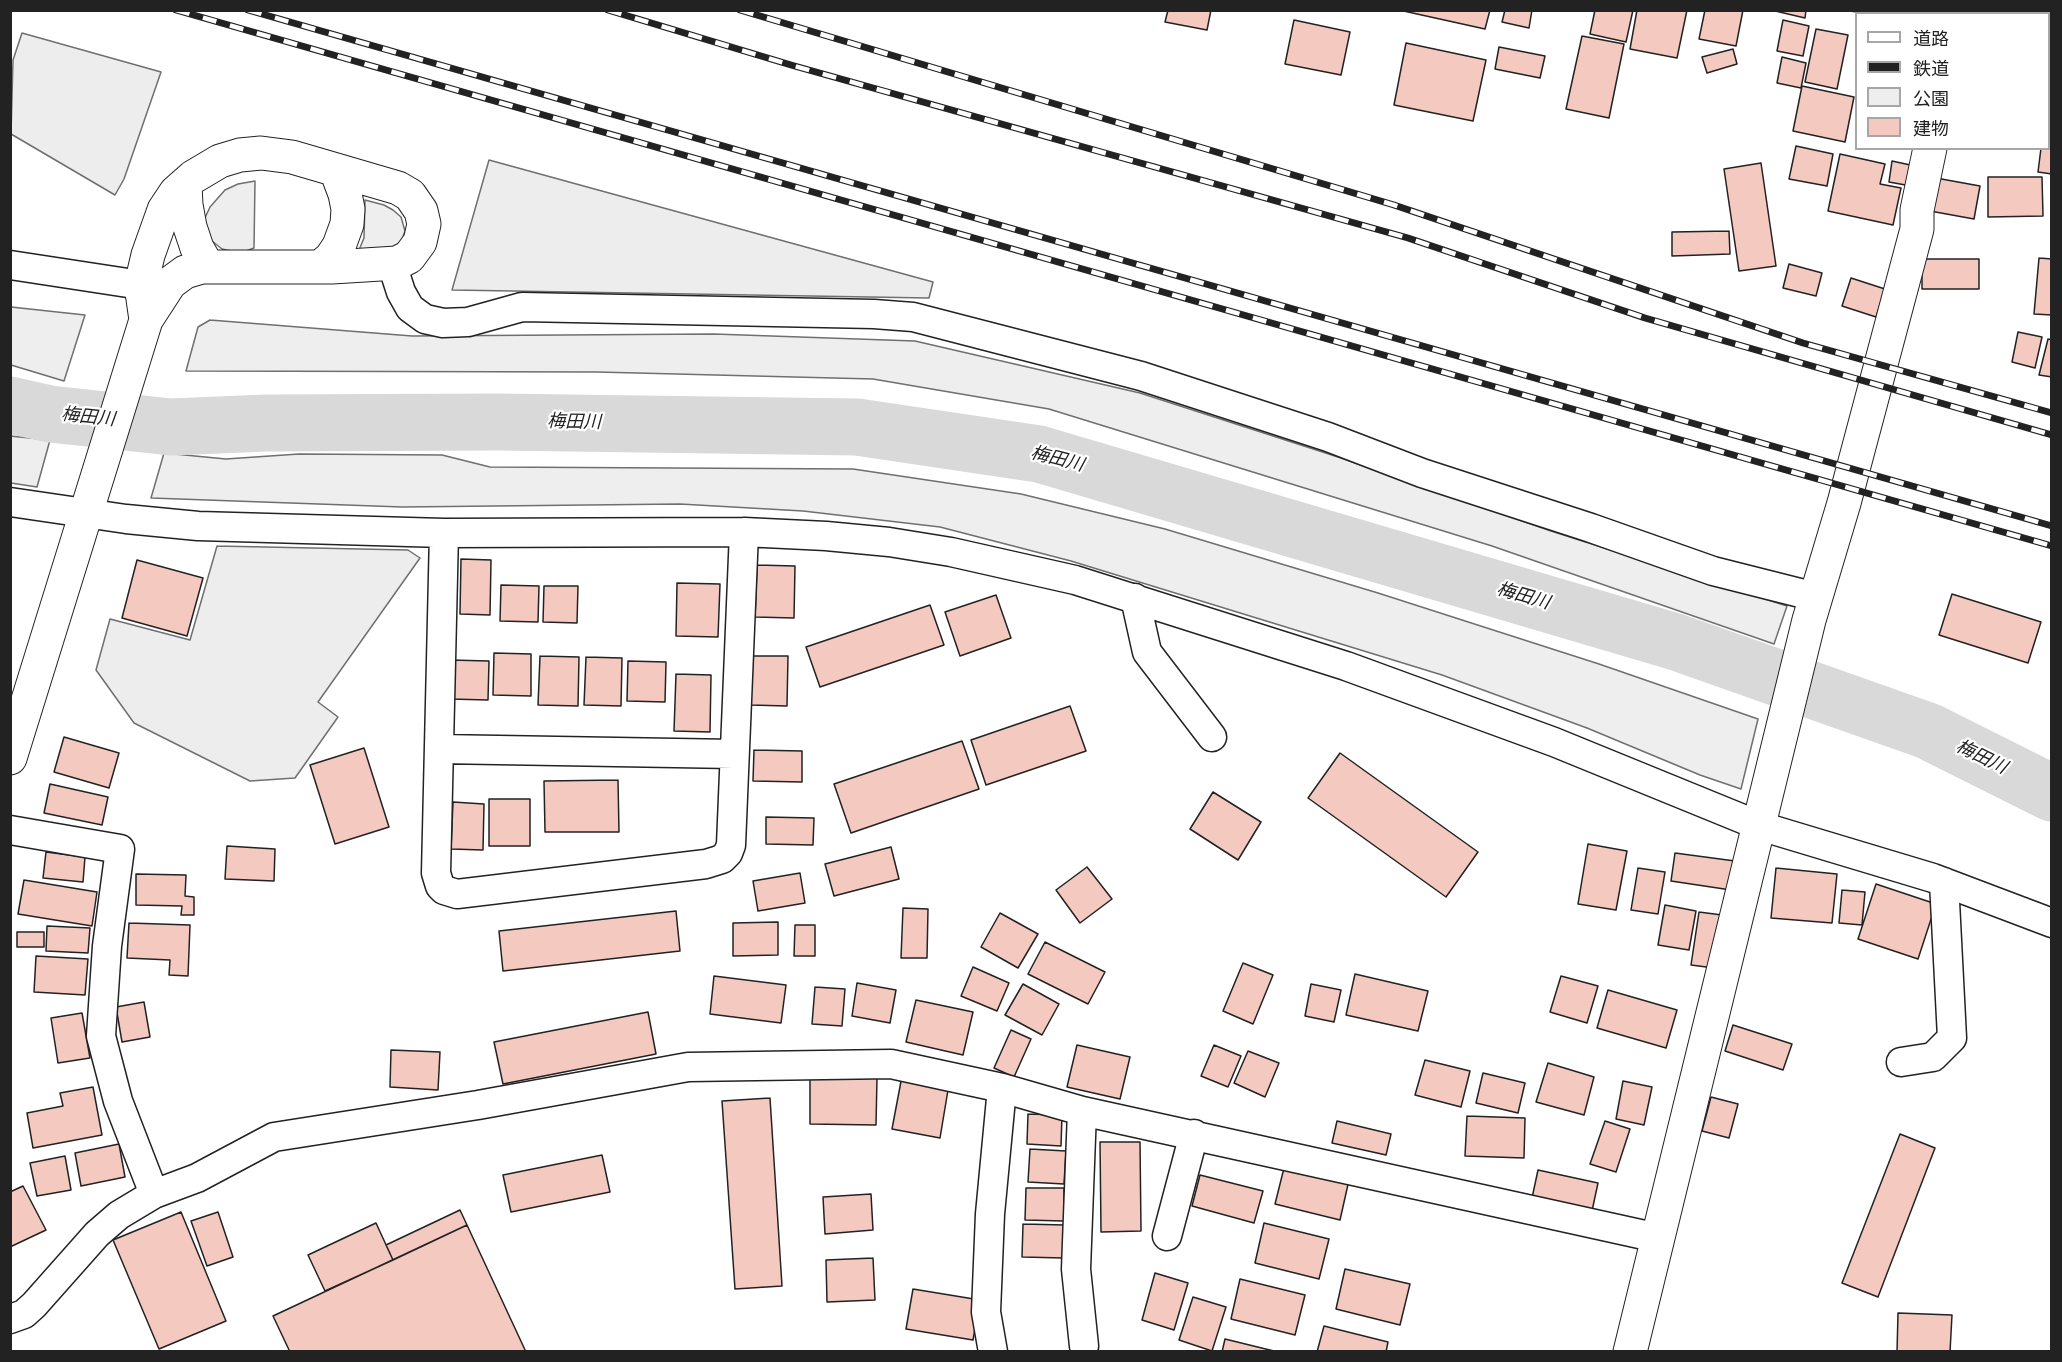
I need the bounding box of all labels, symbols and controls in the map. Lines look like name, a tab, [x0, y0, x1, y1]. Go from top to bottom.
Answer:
legend	[1855, 12, 2050, 150]
text: 道路	[1913, 27, 1949, 51]
text: 鉄道	[1913, 57, 1949, 81]
text: 公園	[1913, 87, 1949, 111]
text: 建物	[1913, 117, 1949, 141]
water label: 梅田川	[60, 404, 116, 432]
water label: 梅田川	[547, 412, 601, 434]
water label: 梅田川	[1028, 443, 1086, 477]
water label: 梅田川	[1494, 579, 1552, 615]
water label: 梅田川	[1952, 736, 2010, 780]

